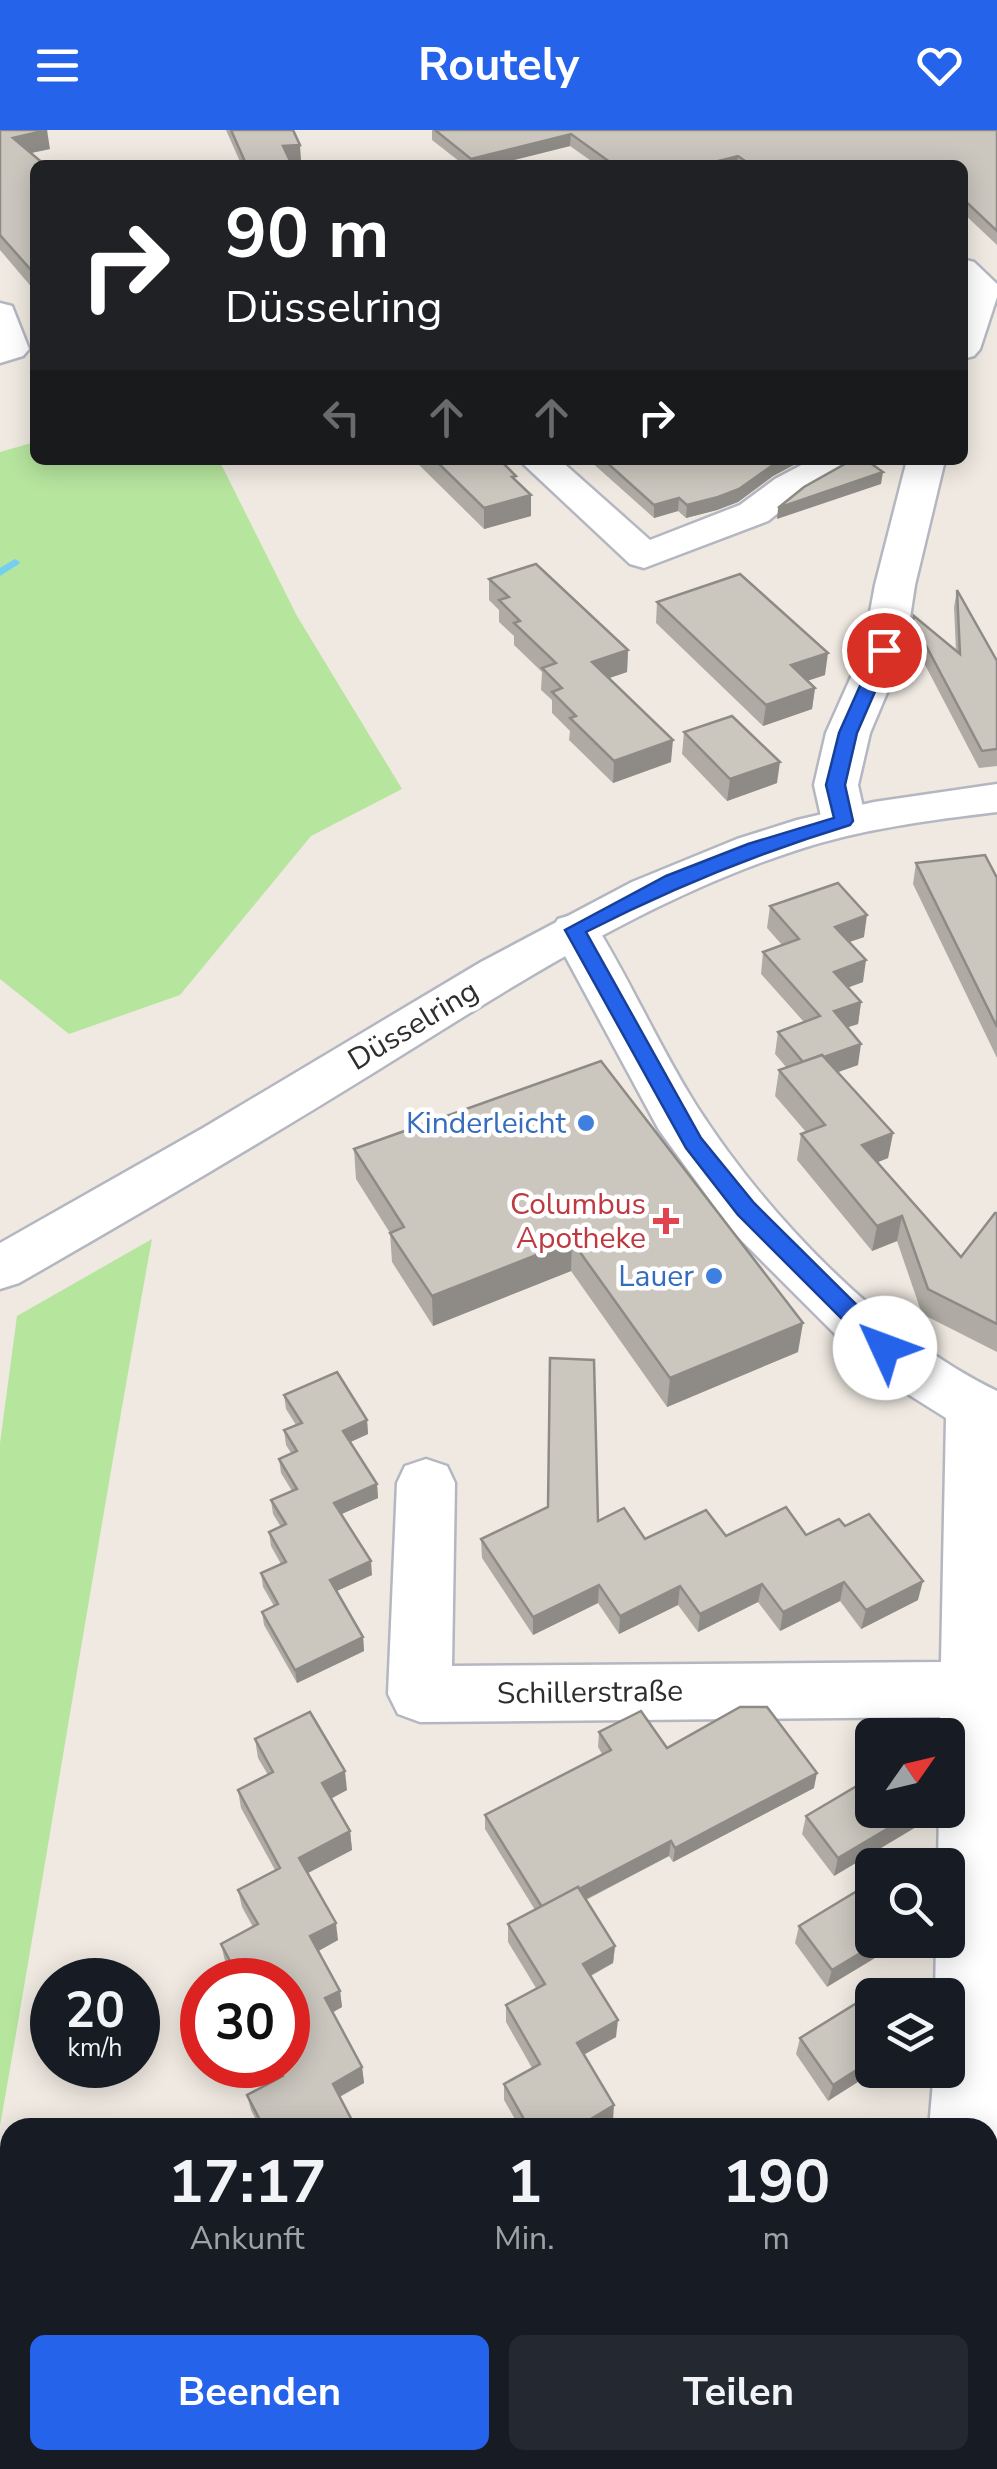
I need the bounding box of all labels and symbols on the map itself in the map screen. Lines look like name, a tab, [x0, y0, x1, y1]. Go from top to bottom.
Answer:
pin	[842, 608, 927, 693]
street label: Düsselring	[341, 970, 486, 1080]
place label: Kinderleicht	[406, 1103, 566, 1144]
marker: Kinderleicht	[575, 1112, 597, 1134]
place label: Columbus Apotheke	[510, 1184, 646, 1259]
marker: Columbus Apotheke	[655, 1210, 677, 1232]
place label: Lauer	[618, 1256, 694, 1297]
marker: Lauer	[703, 1265, 725, 1287]
position arrow	[833, 1296, 937, 1400]
street label: Schillerstraße	[497, 1670, 683, 1715]
north arrow	[855, 1718, 965, 1828]
speed limit sign: 30	[180, 1958, 310, 2088]

